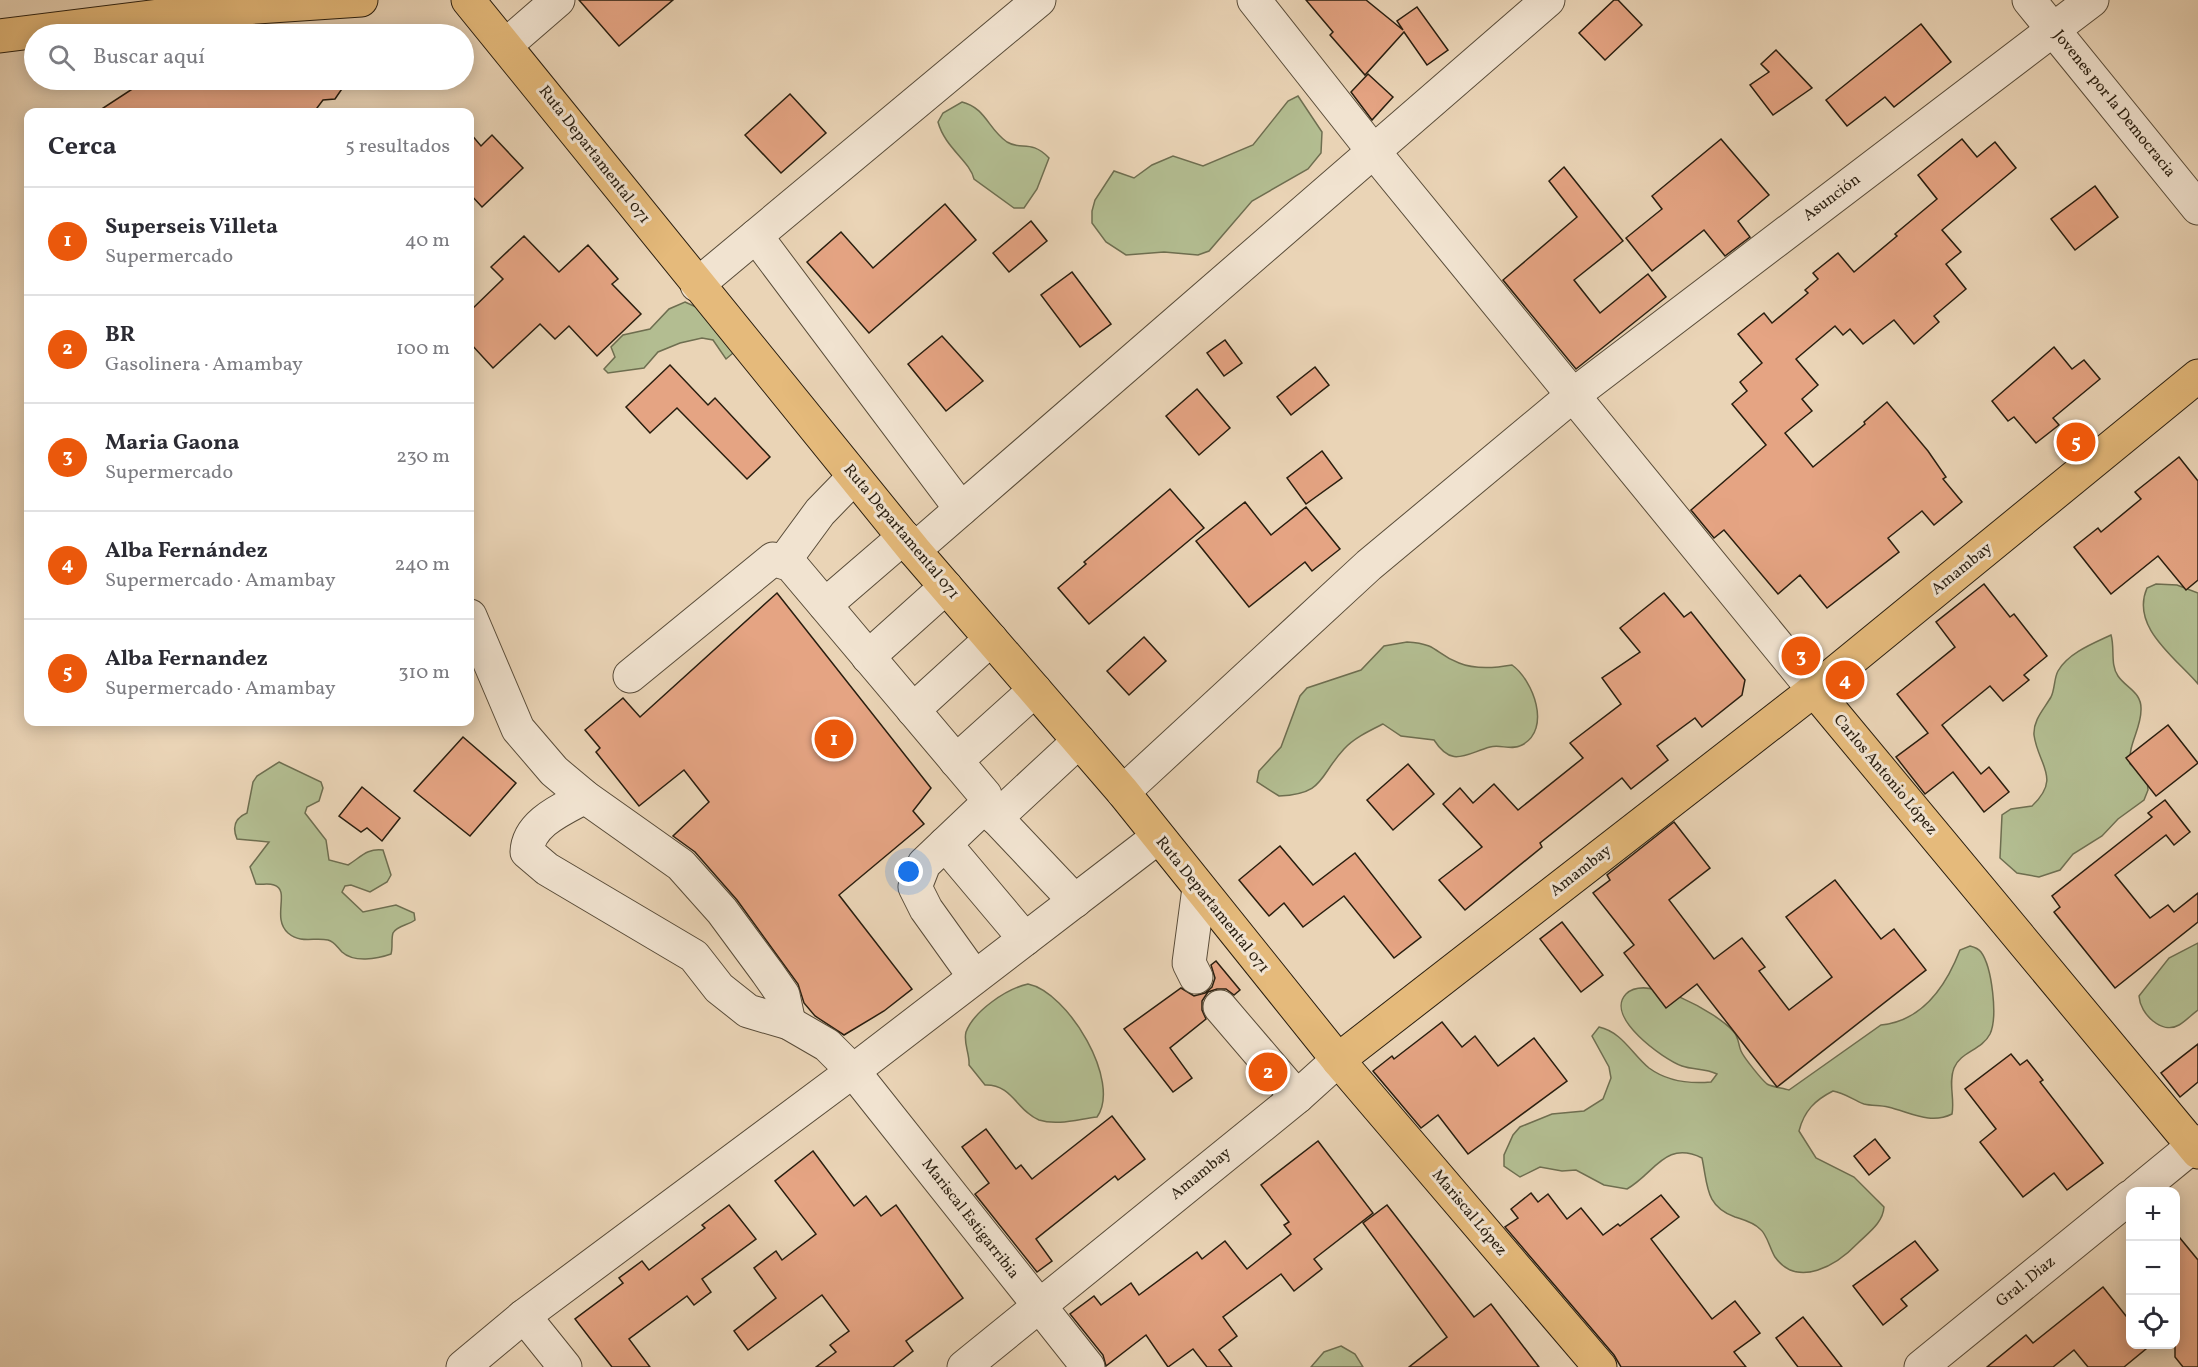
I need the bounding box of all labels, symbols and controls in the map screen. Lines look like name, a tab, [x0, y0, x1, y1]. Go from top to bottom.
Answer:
search box	[24, 24, 474, 90]
street label: Jovenes por la Democracia	[2048, 26, 2180, 182]
icon: search	[45, 41, 78, 74]
text: Buscar aquí	[93, 42, 205, 73]
street label: Ruta Departamental 071	[533, 81, 655, 229]
text: Cerca	[48, 129, 117, 165]
text: 5 resultados	[345, 133, 450, 161]
street label: Asunción	[1799, 169, 1865, 227]
text: Superseis Villeta	[105, 212, 278, 243]
text: 1	[63, 227, 72, 255]
text: 40 m	[405, 227, 450, 255]
text: Supermercado	[105, 243, 233, 271]
text: BR	[105, 320, 135, 351]
text: 2	[62, 335, 73, 363]
text: 100 m	[396, 335, 450, 363]
text: Gasolinera · Amambay	[105, 351, 303, 379]
pin: 5	[2056, 420, 2096, 464]
text: Maria Gaona	[105, 428, 240, 459]
text: 3	[62, 443, 73, 471]
text: 230 m	[396, 443, 450, 471]
text: Supermercado	[105, 459, 233, 487]
street label: Ruta Departamental 071	[838, 460, 964, 604]
text: Alba Fernández	[105, 536, 268, 567]
street label: Amambay	[1927, 537, 1997, 600]
text: 4	[61, 551, 74, 579]
text: 240 m	[395, 551, 450, 579]
text: Supermercado · Amambay	[105, 567, 336, 595]
pin: 3	[1782, 634, 1820, 678]
text: Alba Fernandez	[105, 644, 268, 675]
pin: 4	[1826, 658, 1864, 702]
text: 5	[63, 659, 72, 687]
text: 310 m	[398, 659, 450, 687]
text: Supermercado · Amambay	[105, 675, 336, 703]
street label: Carlos Antonio López	[1828, 710, 1942, 840]
pin: 1	[814, 716, 854, 762]
street label: Ruta Departamental 071	[1150, 832, 1274, 978]
street label: Amambay	[1546, 840, 1617, 902]
your location	[894, 857, 923, 886]
pin: 2	[1248, 1050, 1288, 1094]
street label: Amambay	[1166, 1142, 1236, 1205]
street label: Mariscal Estigarribia	[916, 1154, 1024, 1284]
street label: Mariscal López	[1426, 1165, 1512, 1261]
map controls	[2126, 1187, 2180, 1349]
button: +	[2126, 1187, 2180, 1241]
button: −	[2126, 1241, 2180, 1295]
street label: Gral. Diaz	[1992, 1251, 2060, 1313]
button: locate	[2126, 1295, 2180, 1349]

